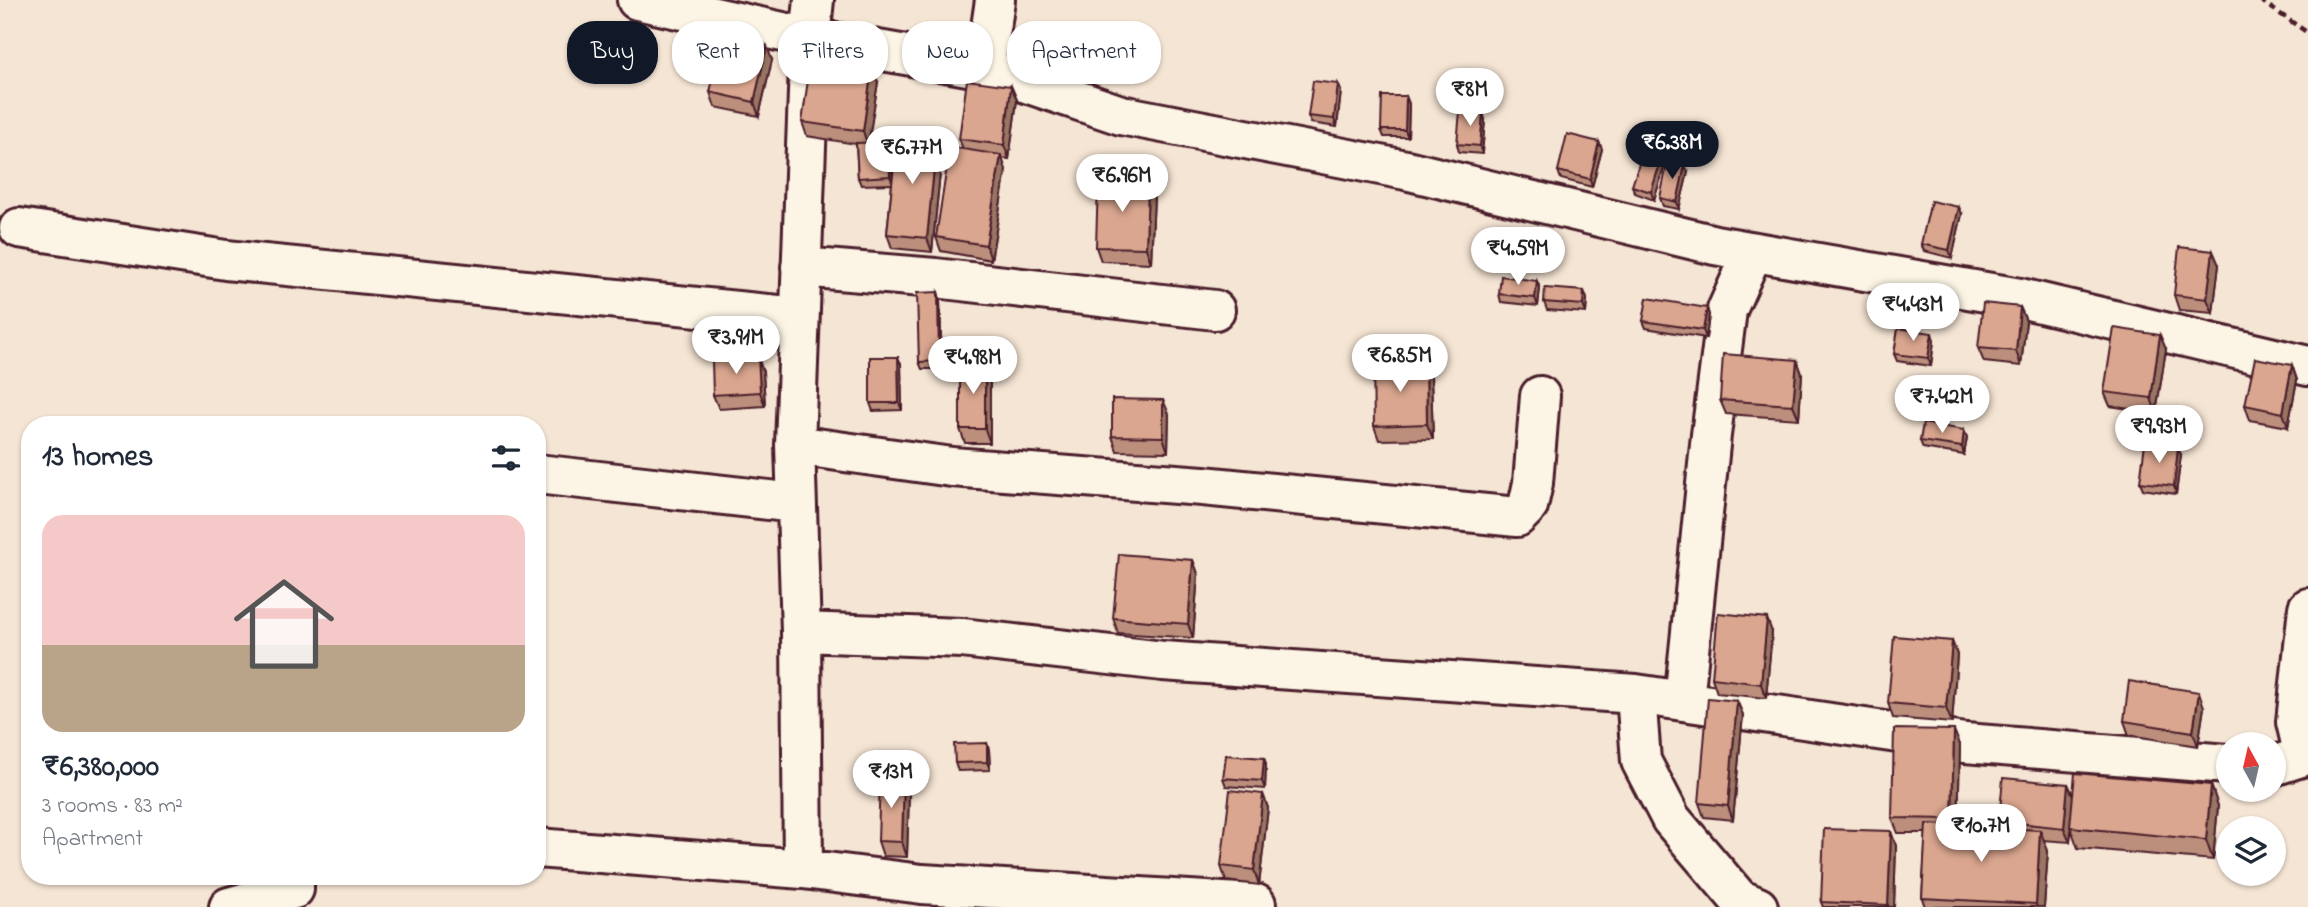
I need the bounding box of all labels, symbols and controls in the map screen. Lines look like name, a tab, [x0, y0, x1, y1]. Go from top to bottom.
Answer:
chip: Buy	[567, 21, 658, 84]
chip: Rent	[672, 21, 764, 84]
chip: Filters	[778, 21, 888, 84]
chip: New	[902, 21, 993, 84]
chip: Apartment	[1007, 21, 1161, 84]
pin: ₹8M	[1436, 68, 1504, 128]
text: ₹8M	[1452, 74, 1488, 107]
pin: ₹6.38M	[1615, 122, 1729, 181]
pin: ₹6.77M	[855, 127, 969, 186]
text: ₹6.38M	[1642, 127, 1702, 160]
text: ₹6.77M	[881, 132, 943, 165]
pin: ₹6.96M	[1065, 154, 1179, 214]
text: ₹6.96M	[1092, 160, 1152, 193]
pin: ₹4.59M	[1461, 228, 1575, 287]
text: ₹4.59M	[1487, 233, 1549, 266]
pin: ₹4.43M	[1856, 284, 1970, 343]
text: ₹4.43M	[1883, 289, 1943, 322]
pin: ₹3.91M	[679, 316, 793, 376]
text: ₹3.91M	[708, 322, 764, 355]
pin: ₹6.85M	[1343, 334, 1457, 394]
pin: ₹4.98M	[916, 336, 1030, 396]
text: ₹6.85M	[1368, 340, 1432, 373]
text: ₹4.98M	[944, 342, 1002, 375]
pin: ₹7.42M	[1885, 376, 1999, 435]
text: ₹7.42M	[1911, 381, 1973, 414]
pin: ₹9.93M	[2102, 406, 2216, 465]
text: ₹9.93M	[2131, 411, 2187, 444]
text: 13 homes	[42, 436, 153, 480]
icon: filters	[487, 439, 525, 477]
icon: home	[221, 561, 347, 687]
north arrow	[2216, 732, 2286, 802]
map controls	[2216, 732, 2286, 886]
text: ₹6,380,000	[42, 746, 159, 790]
pin: ₹13M	[850, 750, 932, 810]
text: ₹13M	[869, 756, 913, 789]
text: 3 rooms · 83 m²	[42, 790, 183, 823]
pin: ₹10.7M	[1924, 804, 2038, 864]
text: ₹10.7M	[1951, 810, 2011, 843]
button: layers	[2216, 816, 2286, 886]
text: Apartment	[42, 823, 143, 856]

